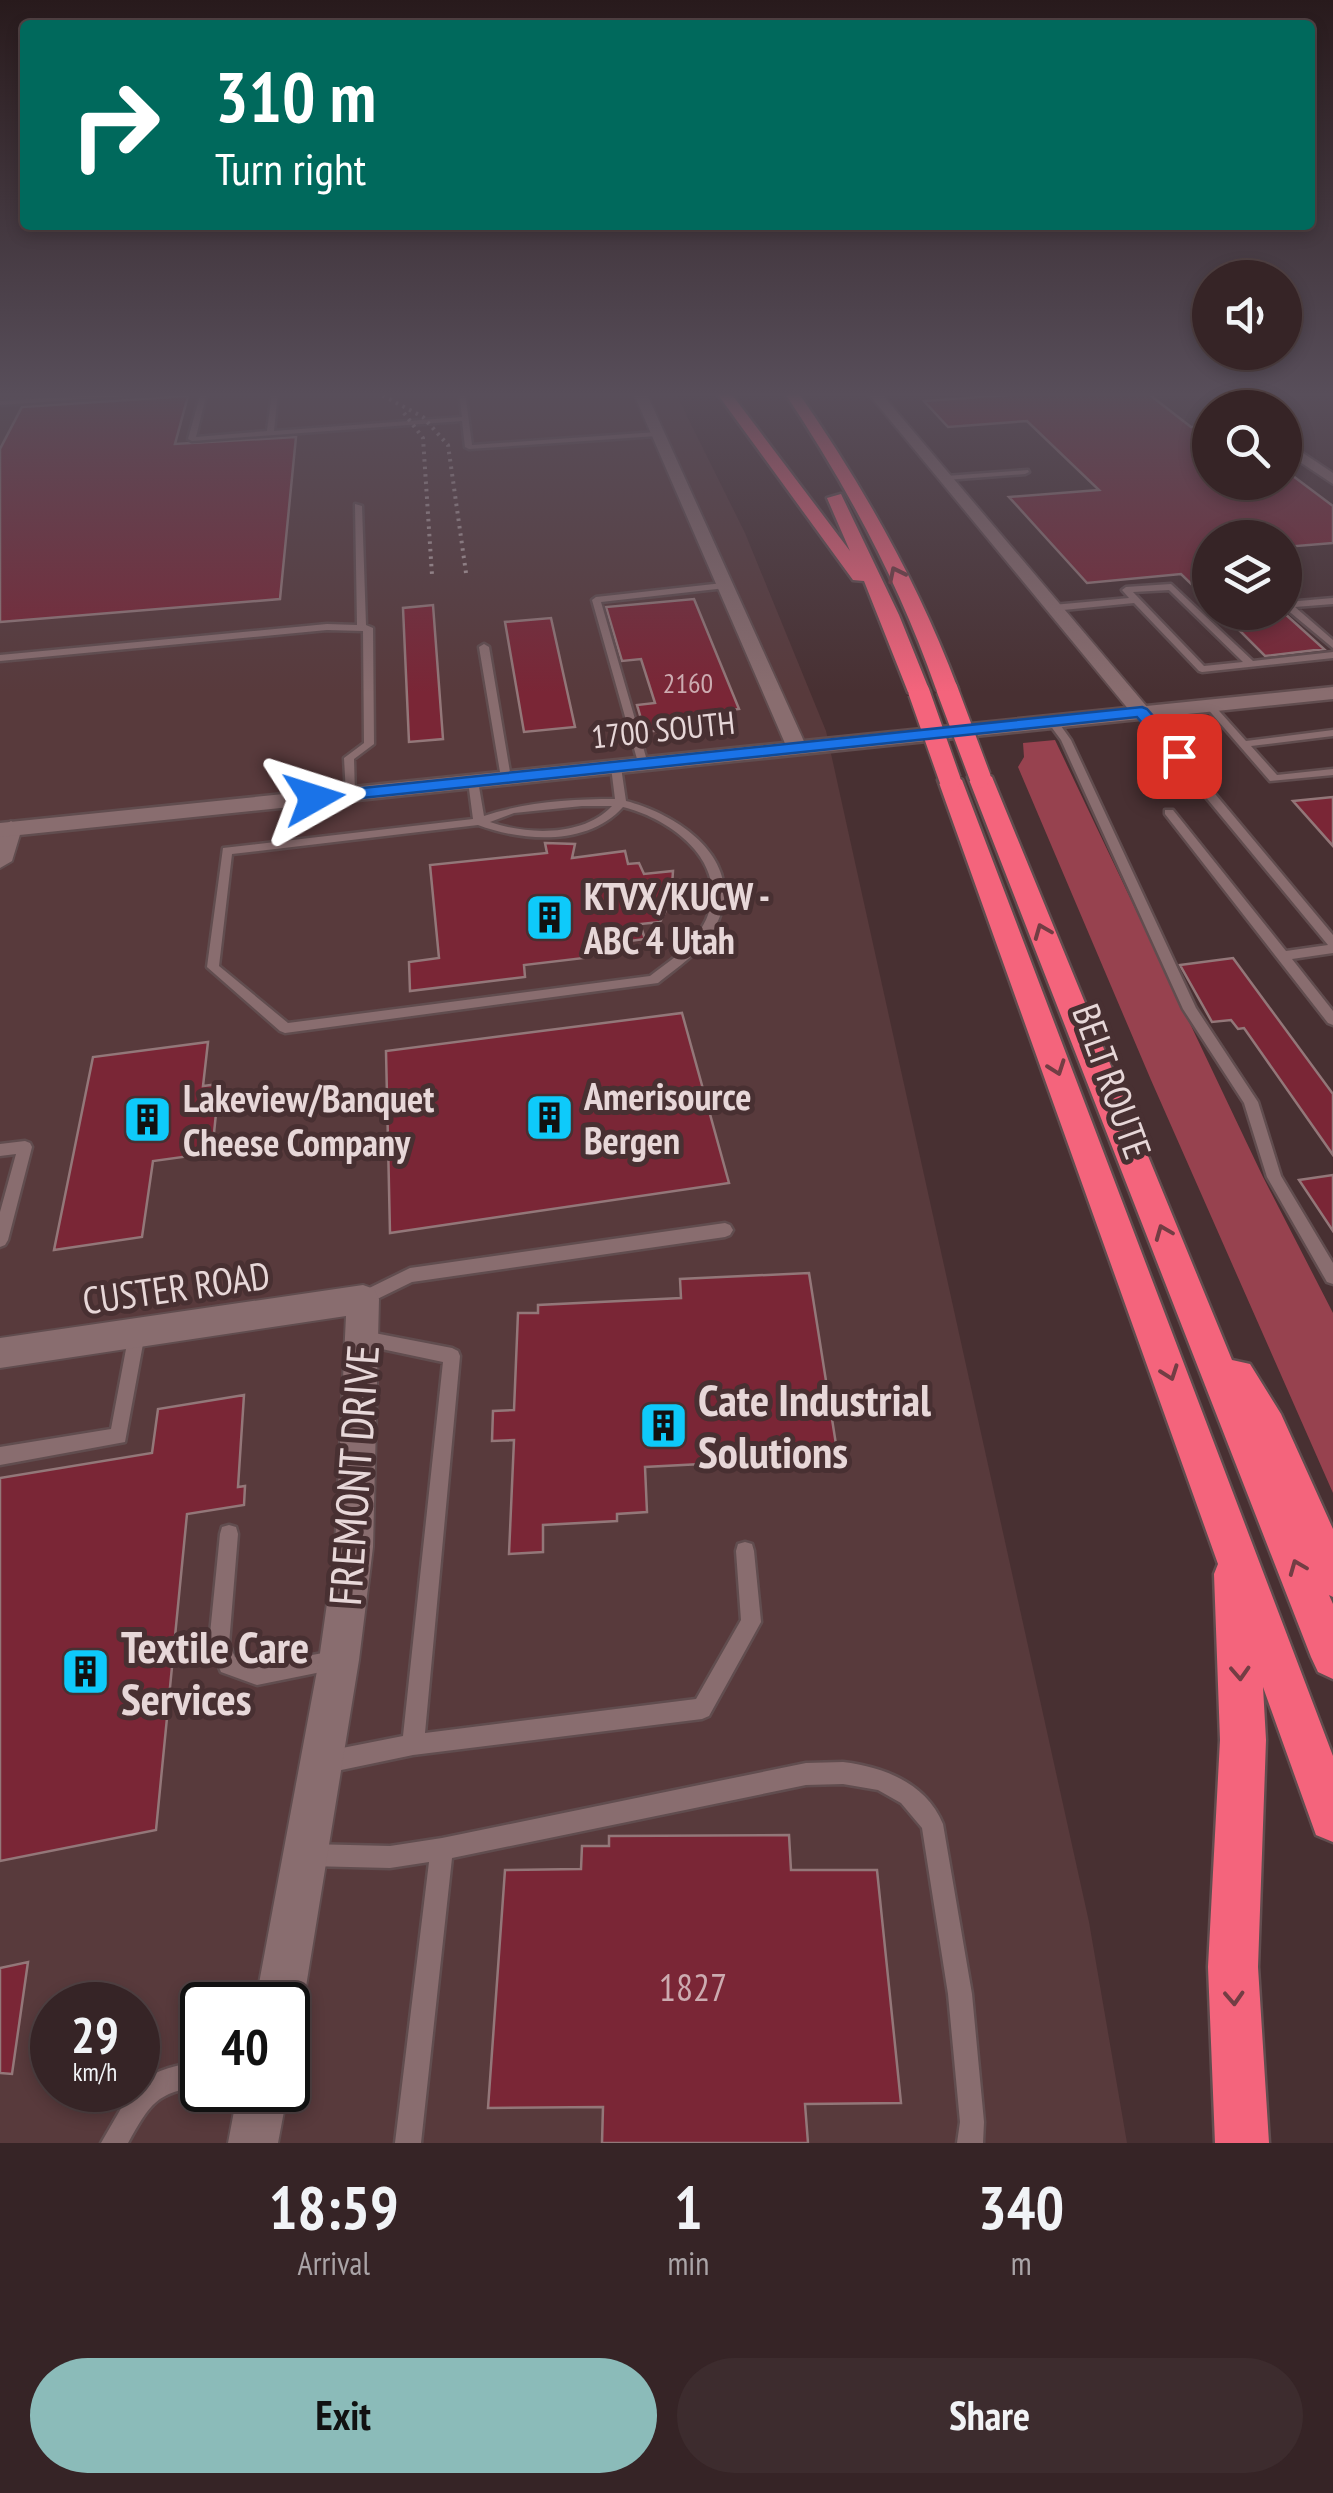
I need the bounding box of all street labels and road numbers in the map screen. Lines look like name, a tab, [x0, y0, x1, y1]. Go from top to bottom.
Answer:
street label: 1700 SOUTH	[589, 701, 737, 757]
street label: BELT ROUTE	[1062, 997, 1164, 1165]
street label: CUSTER ROAD	[79, 1250, 273, 1324]
street label: FREMONT DRIVE	[315, 1343, 391, 1607]

